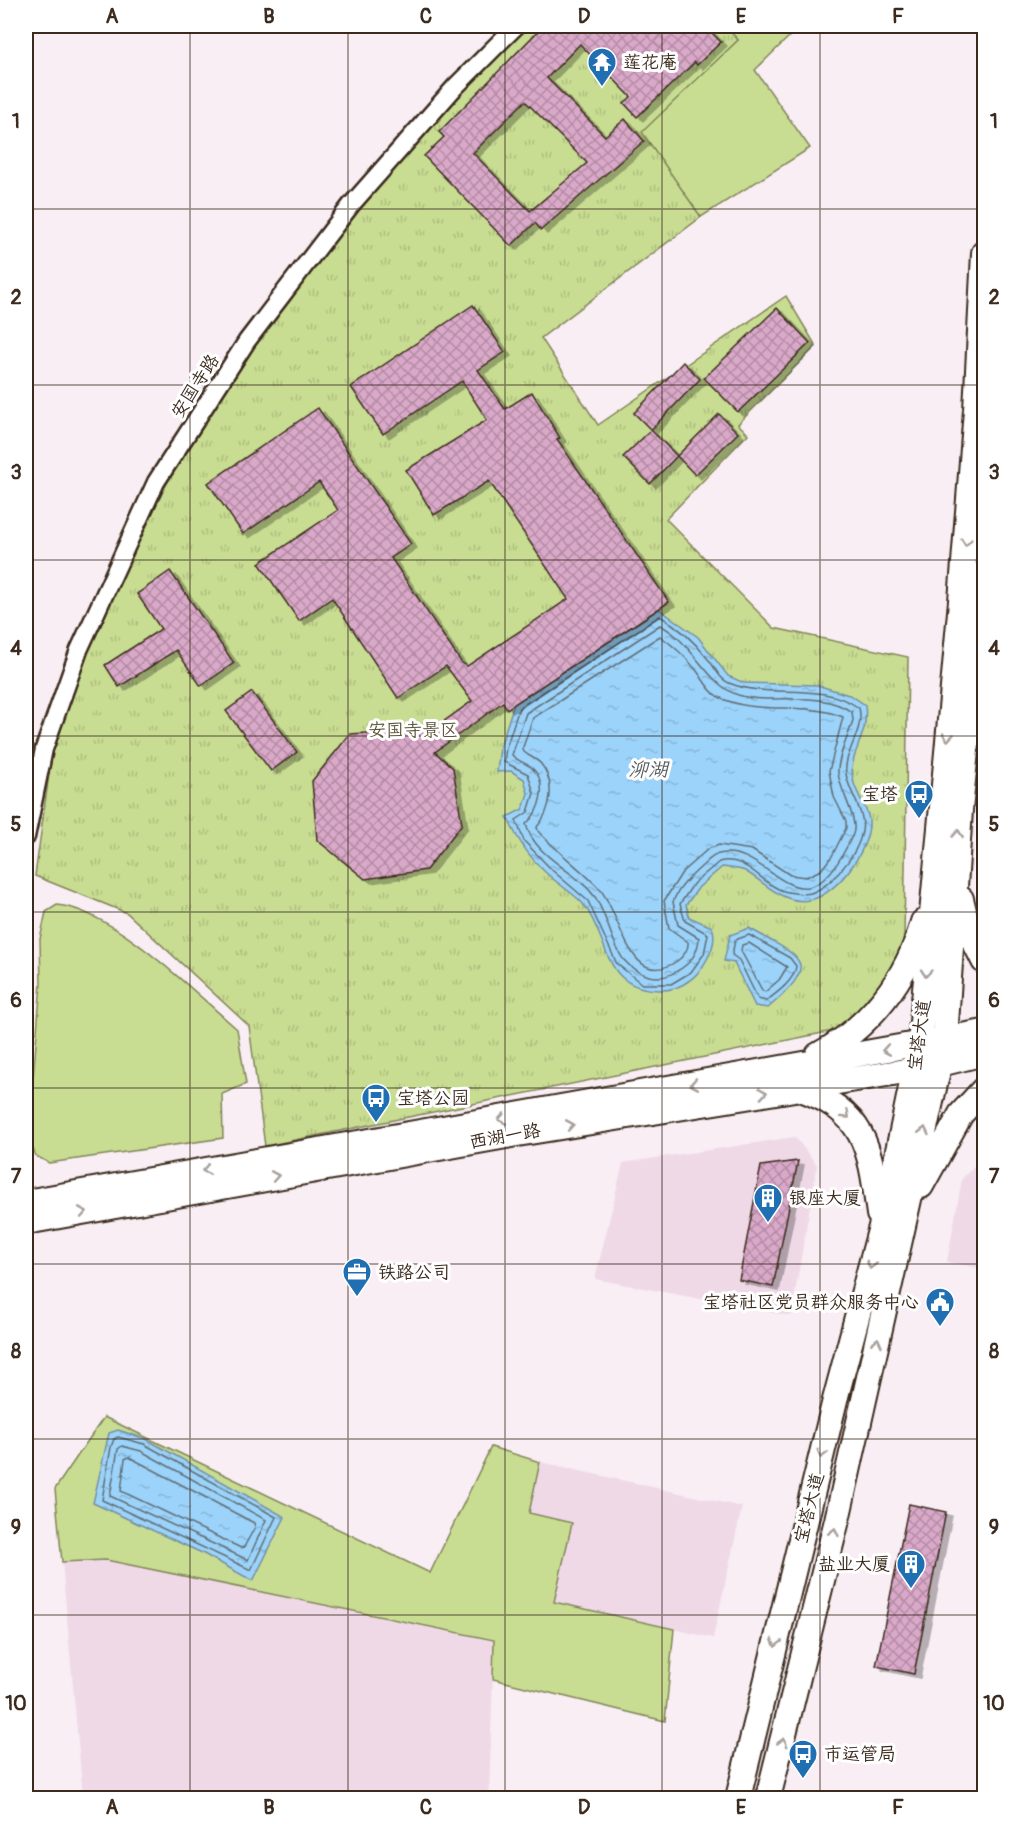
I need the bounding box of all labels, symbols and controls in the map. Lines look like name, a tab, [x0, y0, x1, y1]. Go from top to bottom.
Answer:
text: A	[106, 4, 119, 29]
text: B	[263, 4, 275, 29]
text: C	[420, 4, 432, 29]
text: D	[578, 4, 591, 29]
text: E	[736, 4, 747, 29]
text: F	[892, 4, 904, 29]
temple icon: 莲花庵	[586, 46, 618, 88]
place label: 莲花庵	[623, 51, 677, 74]
text: 1	[12, 109, 20, 134]
text: 1	[990, 109, 998, 134]
text: 2	[10, 285, 22, 310]
text: 2	[988, 285, 1000, 310]
street label: 安国寺路	[166, 350, 225, 423]
text: 3	[10, 460, 22, 485]
text: 3	[988, 460, 1000, 485]
one-way arrow	[959, 538, 972, 547]
text: 4	[10, 636, 22, 661]
text: 4	[988, 636, 1000, 661]
park label: 安国寺景区	[368, 719, 458, 742]
one-way arrow	[942, 732, 955, 741]
water label: 泖湖	[628, 757, 670, 782]
bus stop icon: 宝塔	[903, 778, 935, 820]
place label: 宝塔	[862, 783, 898, 806]
text: 5	[11, 812, 22, 837]
text: 5	[989, 812, 1000, 837]
one-way arrow	[951, 829, 964, 839]
one-way arrow	[920, 968, 933, 977]
text: 6	[10, 988, 22, 1013]
text: 6	[988, 988, 1000, 1013]
street label: 宝塔大道	[903, 998, 936, 1072]
one-way arrow	[881, 1043, 891, 1056]
one-way arrow	[689, 1077, 699, 1090]
bus stop icon: 宝塔公园	[360, 1082, 392, 1124]
place label: 宝塔公园	[397, 1087, 469, 1110]
one-way arrow	[757, 1087, 767, 1100]
one-way arrow	[839, 1108, 850, 1119]
one-way arrow	[497, 1112, 506, 1124]
street label: 西湖一路	[468, 1119, 543, 1154]
one-way arrow	[565, 1119, 575, 1132]
one-way arrow	[917, 1126, 930, 1136]
text: 7	[11, 1164, 22, 1189]
one-way arrow	[202, 1164, 211, 1176]
text: 7	[989, 1164, 1000, 1189]
one-way arrow	[270, 1171, 280, 1183]
building icon: 银座大厦	[752, 1182, 784, 1224]
place label: 银座大厦	[789, 1187, 861, 1210]
one-way arrow	[78, 1206, 88, 1218]
office icon: 铁路公司	[341, 1256, 373, 1298]
one-way arrow	[866, 1259, 878, 1270]
place label: 铁路公司	[378, 1261, 450, 1284]
public building icon: 宝塔社区党员群众服务中心	[924, 1286, 956, 1328]
place label: 宝塔社区党员群众服务中心	[703, 1291, 919, 1314]
one-way arrow	[869, 1337, 882, 1347]
text: 8	[11, 1339, 21, 1364]
text: 8	[989, 1339, 999, 1364]
one-way arrow	[816, 1448, 829, 1458]
street label: 宝塔大道	[790, 1470, 829, 1546]
text: 9	[11, 1515, 21, 1540]
text: 9	[989, 1515, 999, 1540]
one-way arrow	[827, 1527, 840, 1537]
building icon: 盐业大厦	[895, 1548, 927, 1590]
place label: 盐业大厦	[818, 1553, 890, 1576]
one-way arrow	[771, 1638, 784, 1648]
text: 10	[5, 1691, 27, 1716]
text: 10	[983, 1691, 1005, 1716]
one-way arrow	[776, 1737, 789, 1747]
bus stop icon: 市运管局	[787, 1738, 819, 1780]
place label: 市运管局	[824, 1743, 896, 1766]
text: A	[106, 1795, 119, 1820]
text: B	[263, 1795, 275, 1820]
text: C	[420, 1795, 432, 1820]
text: D	[578, 1795, 591, 1820]
text: E	[736, 1795, 747, 1820]
text: F	[892, 1795, 904, 1820]

